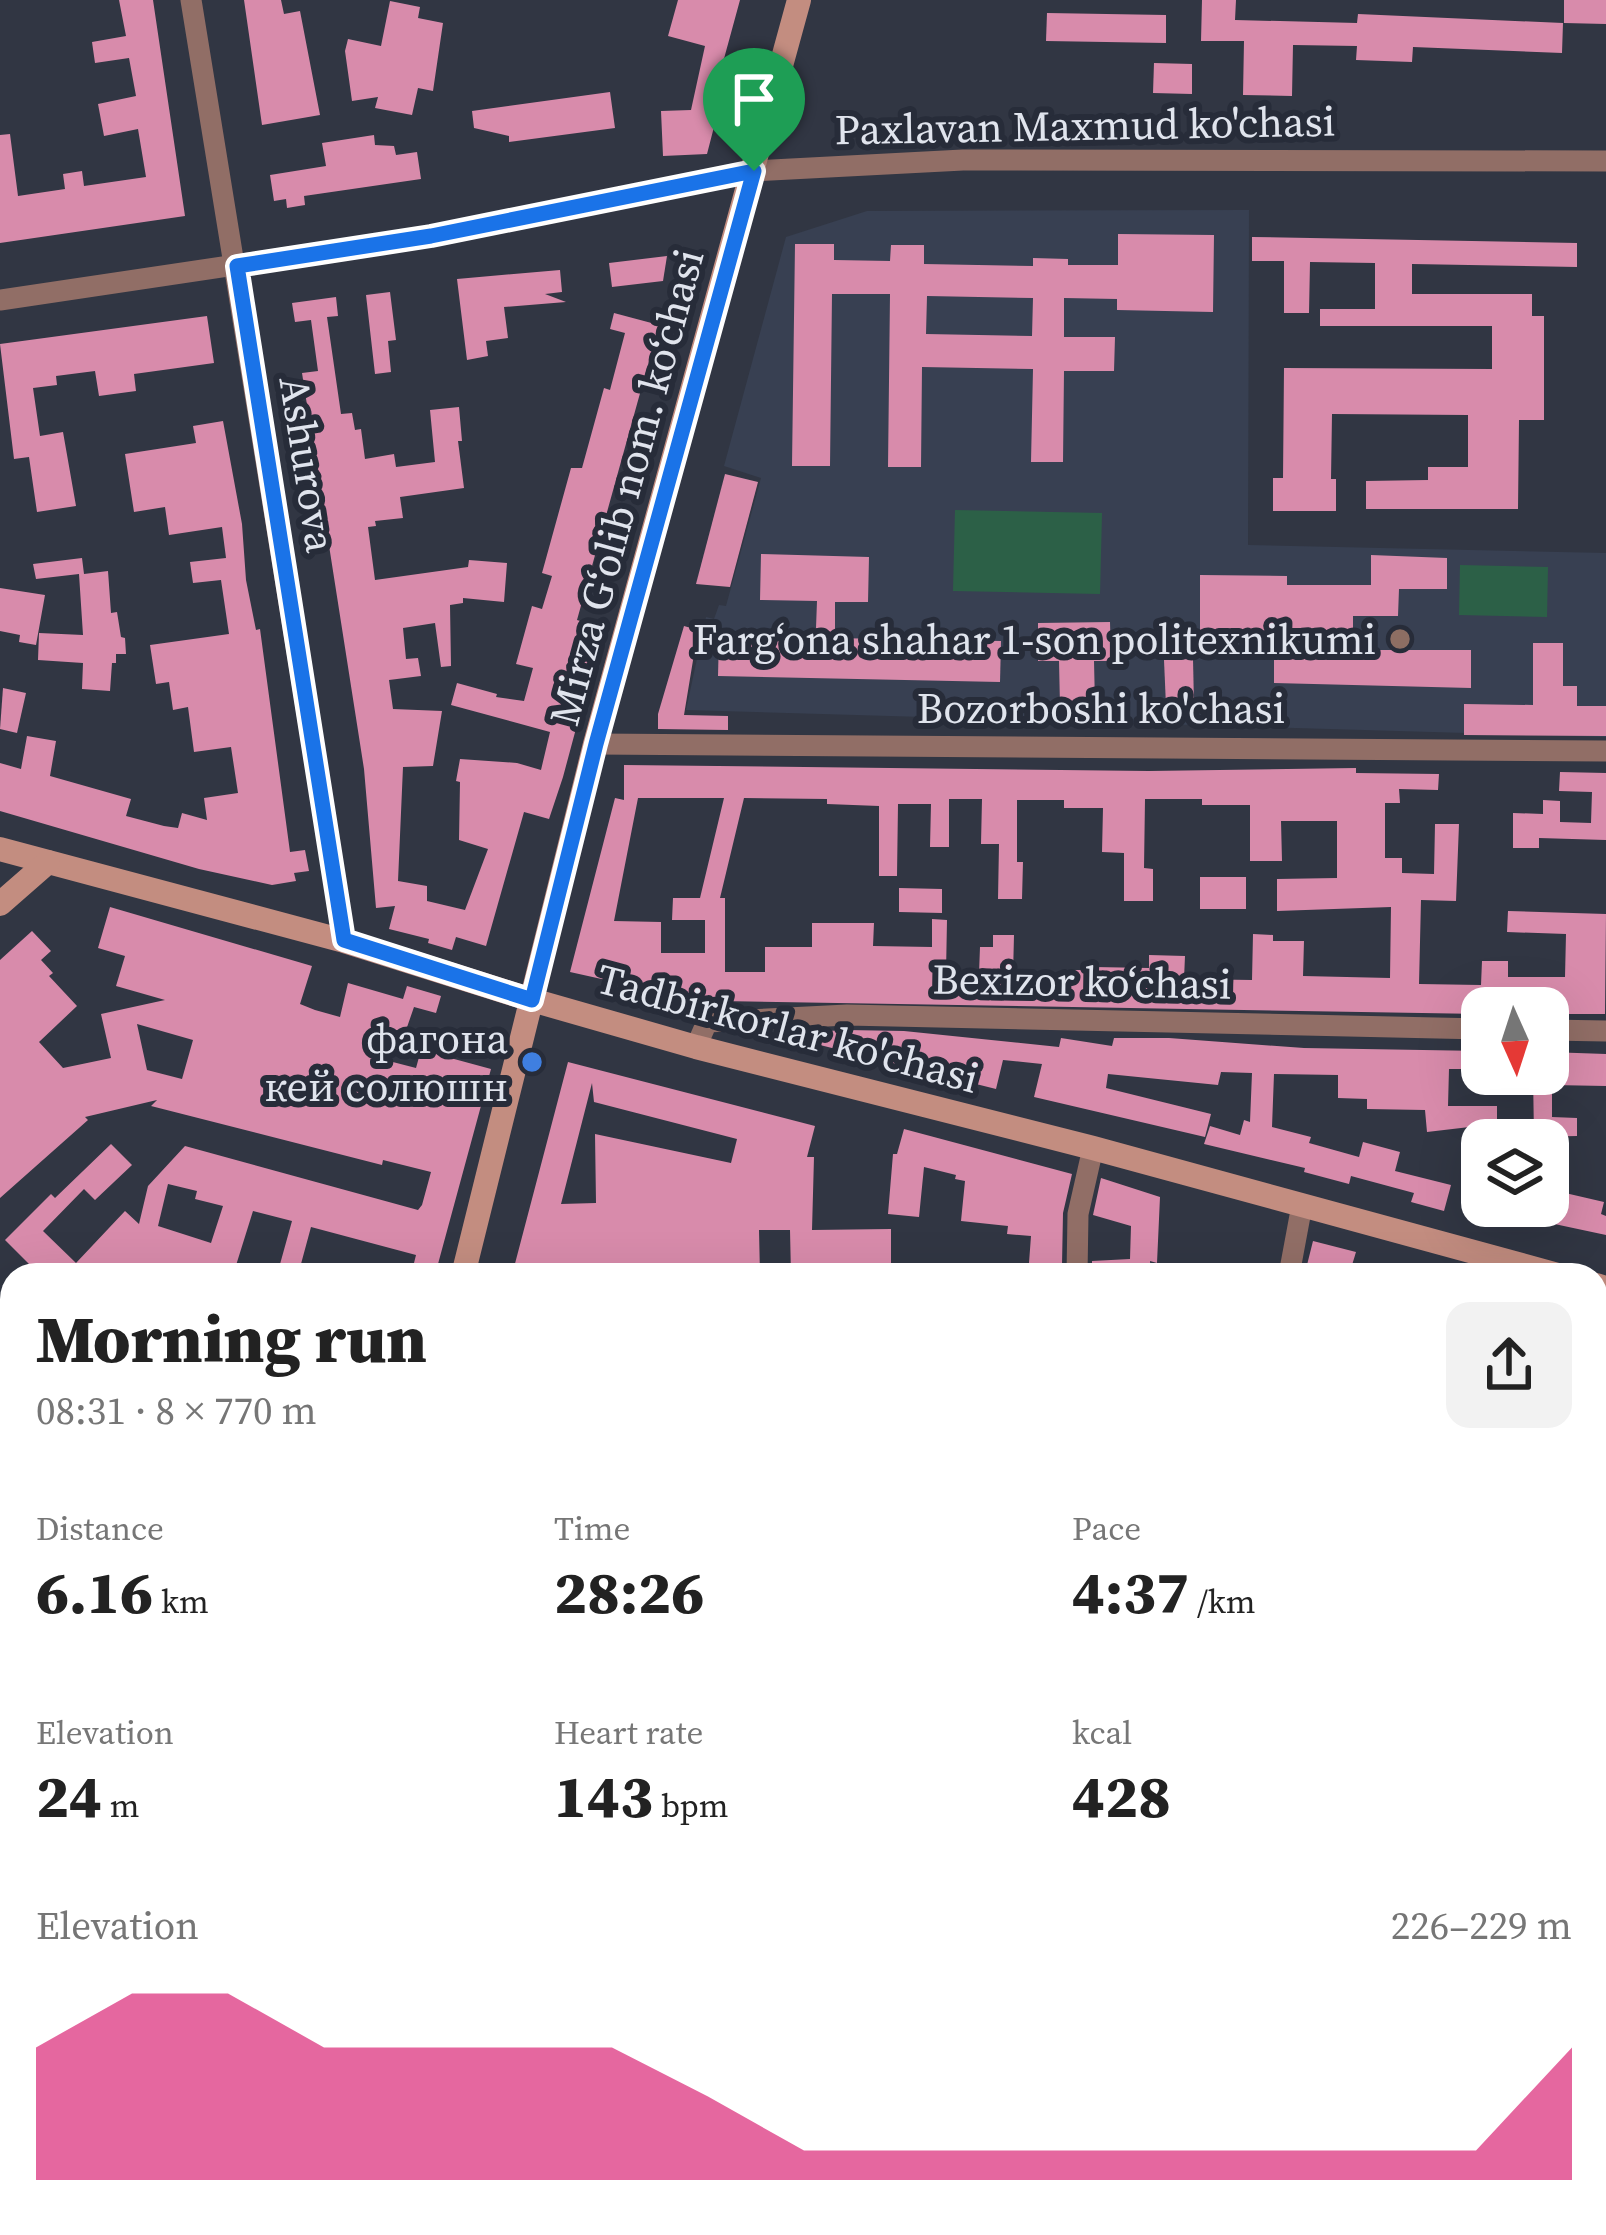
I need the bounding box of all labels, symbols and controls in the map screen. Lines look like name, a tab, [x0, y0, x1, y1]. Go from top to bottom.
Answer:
pin	[703, 48, 805, 171]
icon: arrive	[721, 66, 787, 132]
street label: Paxlavan Maxmud ko'chasi	[834, 92, 1336, 158]
street label: Mirza G‘olib nom. ko‘chasi	[534, 242, 718, 732]
street label: Ashurova	[265, 372, 351, 557]
place label: Farg‘ona shahar 1-son politexnikumi	[693, 610, 1376, 668]
marker: Farg‘ona shahar 1-son politexnikumi	[1387, 626, 1413, 652]
street label: Bozorboshi ko'chasi	[917, 679, 1285, 737]
street label: Tadbirkorlar ko'chasi	[591, 949, 985, 1107]
street label: Bexizor koʻchasi	[932, 949, 1232, 1013]
north arrow	[1461, 987, 1569, 1095]
map controls	[1461, 987, 1569, 1227]
place label: фагона кей солюшн	[264, 1009, 509, 1115]
marker: фагона кей солюшн	[519, 1049, 545, 1075]
button: layers	[1461, 1119, 1569, 1227]
text: Morning run	[36, 1294, 427, 1384]
button: share	[1446, 1302, 1572, 1428]
text: 08:31 · 8 × 770 m	[36, 1384, 317, 1437]
text: Distance	[36, 1506, 164, 1551]
text: Time	[554, 1506, 630, 1551]
text: Pace	[1072, 1506, 1141, 1551]
text: 6.16	[36, 1551, 153, 1633]
text: 28:26	[554, 1551, 704, 1633]
text: 4:37	[1072, 1551, 1189, 1633]
text: km	[153, 1579, 209, 1624]
text: /km	[1189, 1579, 1256, 1624]
text: Elevation	[36, 1710, 174, 1755]
text: Heart rate	[554, 1710, 703, 1755]
text: kcal	[1072, 1710, 1132, 1755]
text: 24	[36, 1755, 102, 1837]
text: 143	[554, 1755, 653, 1837]
text: 428	[1072, 1755, 1171, 1837]
text: m	[102, 1783, 140, 1828]
text: bpm	[653, 1783, 729, 1828]
text: Elevation	[36, 1899, 199, 1952]
text: 226–229 m	[1391, 1899, 1572, 1952]

